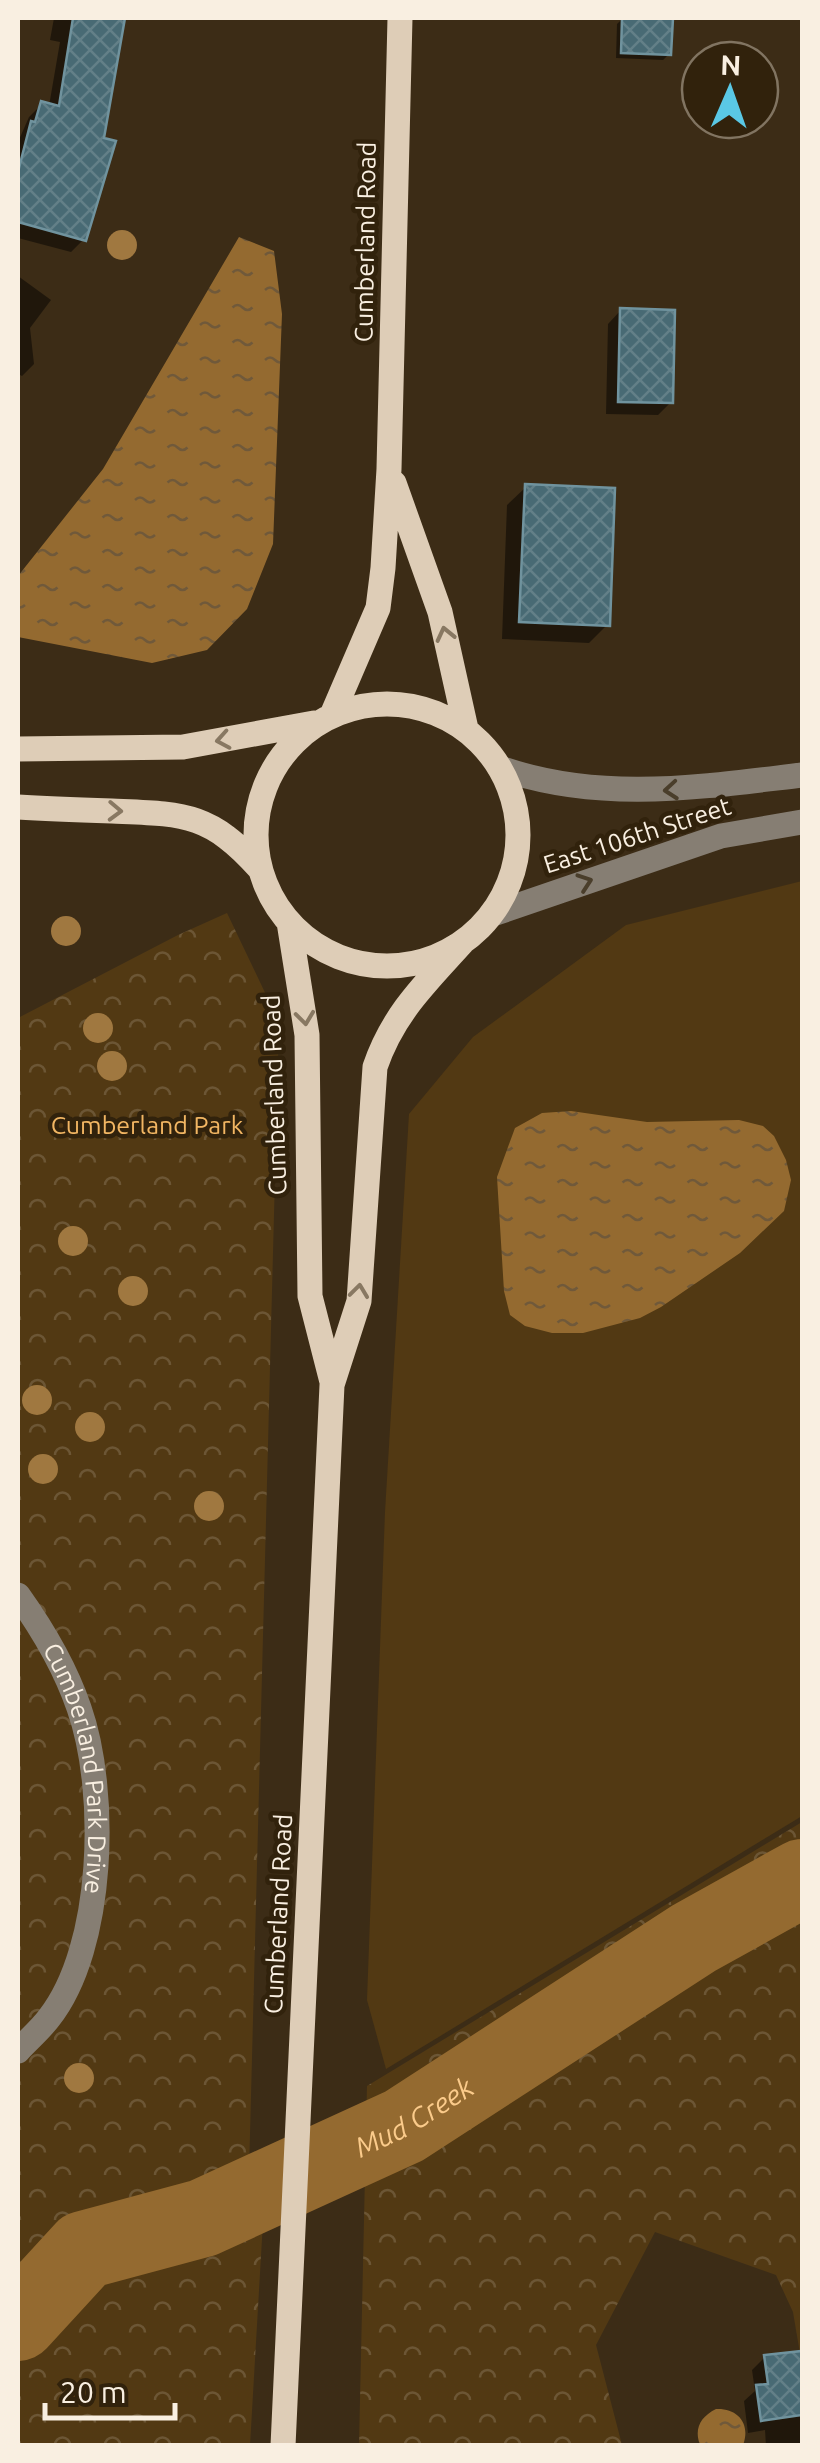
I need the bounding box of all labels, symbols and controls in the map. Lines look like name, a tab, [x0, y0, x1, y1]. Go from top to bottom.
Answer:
north arrow	[680, 40, 780, 140]
text: N	[720, 49, 742, 80]
street label: Cumberland Road	[349, 141, 381, 343]
one-way arrow	[436, 626, 457, 643]
one-way arrow	[214, 729, 231, 750]
one-way arrow	[662, 778, 678, 800]
street label: East 106th Street	[540, 791, 734, 878]
one-way arrow	[107, 801, 123, 822]
one-way arrow	[575, 873, 592, 894]
street label: Cumberland Road	[257, 994, 291, 1196]
one-way arrow	[294, 1010, 315, 1026]
park label: Cumberland Park	[51, 1111, 244, 1139]
one-way arrow	[348, 1283, 369, 1299]
street label: Cumberland Park Drive	[38, 1638, 111, 1896]
street label: Cumberland Road	[259, 1813, 297, 2015]
water label: Mud Creek	[350, 2070, 479, 2162]
scale bar	[45, 2358, 175, 2420]
text: 20 m	[60, 2375, 127, 2409]

